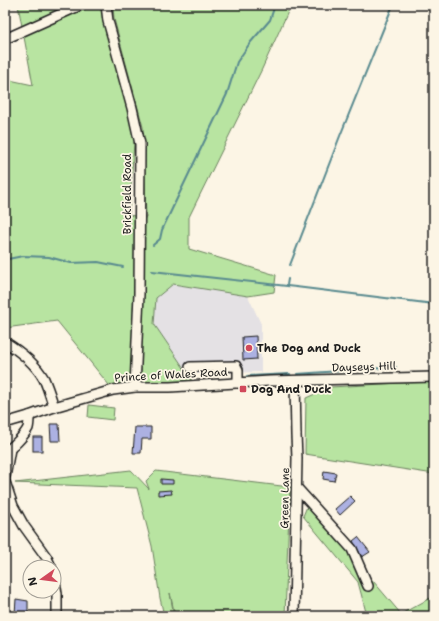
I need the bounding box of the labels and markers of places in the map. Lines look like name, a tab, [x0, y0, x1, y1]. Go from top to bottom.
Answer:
place label: The Dog and Duck	[257, 341, 361, 356]
marker: The Dog and Duck	[244, 343, 254, 353]
place label: Dog And Duck	[251, 382, 331, 397]
marker: Dog And Duck	[238, 384, 248, 394]

